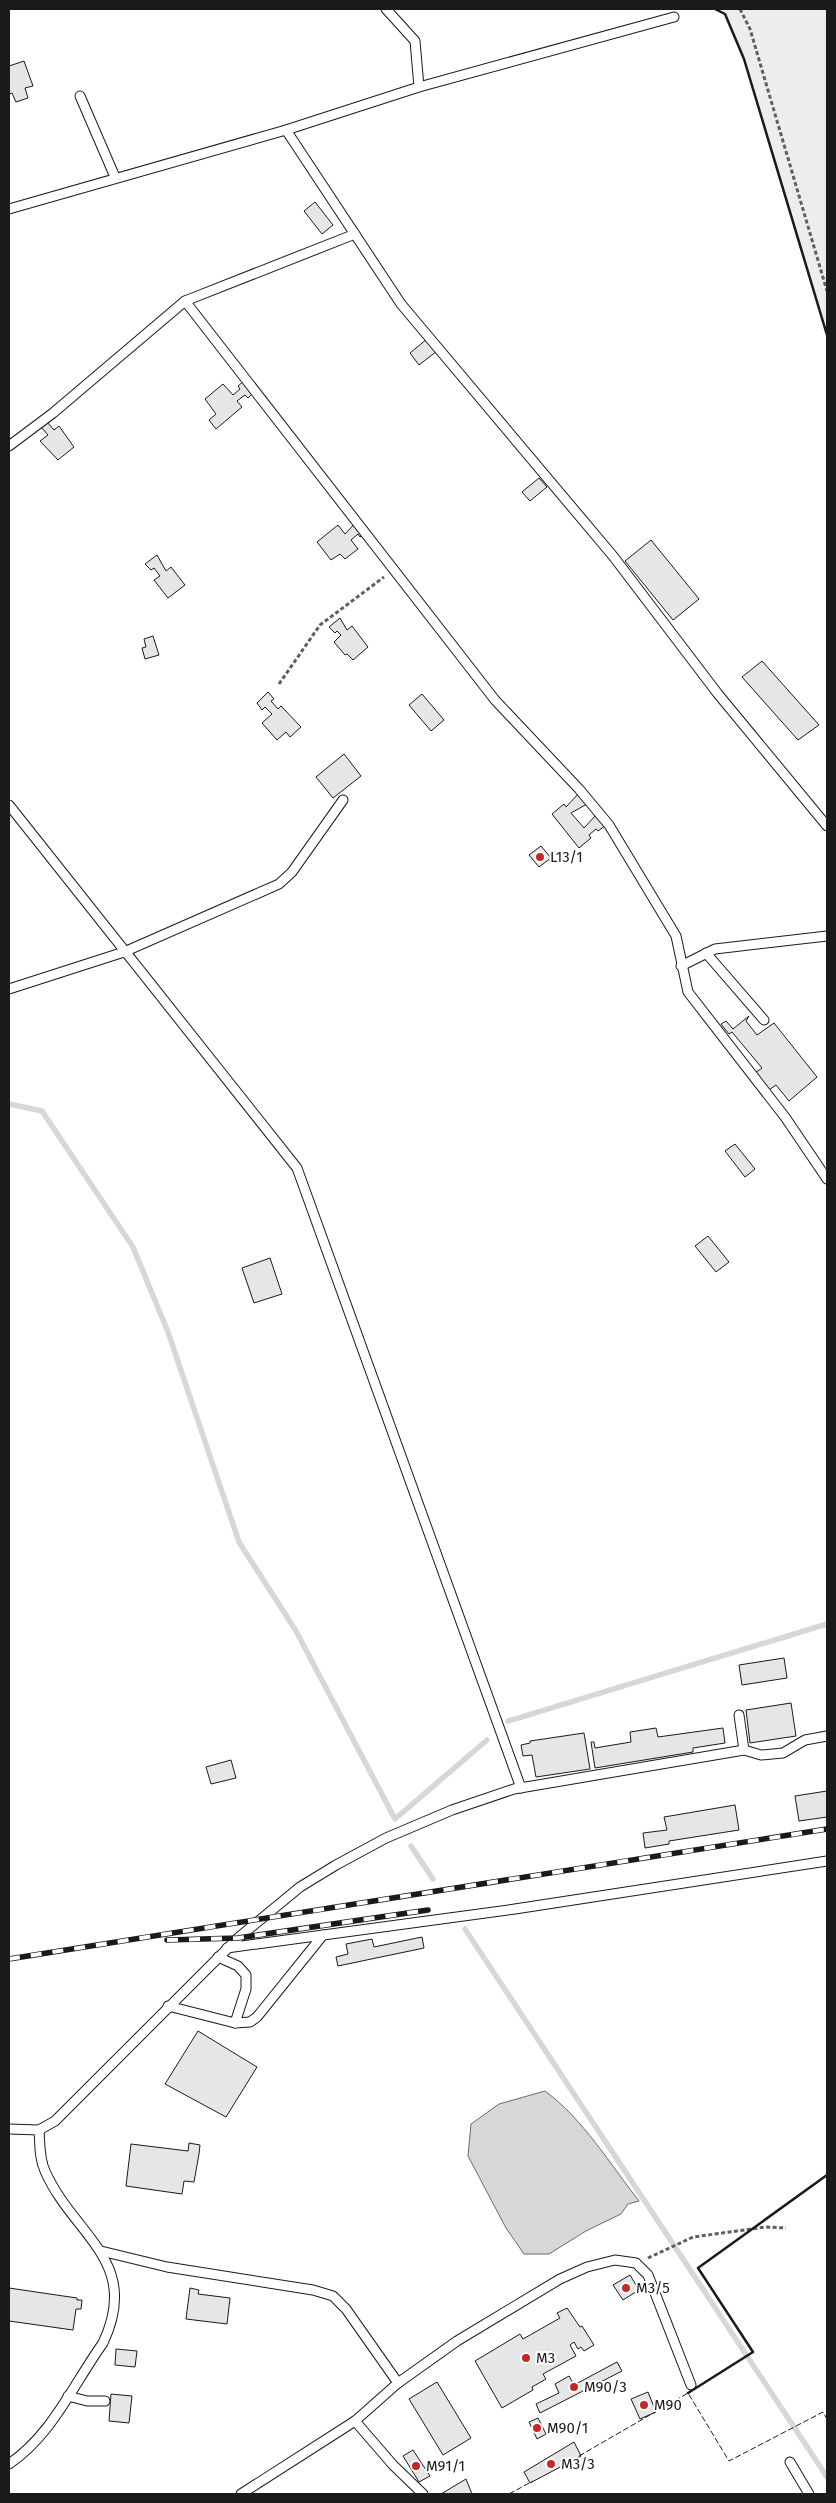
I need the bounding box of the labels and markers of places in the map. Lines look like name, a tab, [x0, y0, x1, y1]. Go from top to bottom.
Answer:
place label: L13/1	[550, 848, 583, 866]
marker: L13/1	[534, 851, 546, 863]
place label: M3/5	[636, 2279, 670, 2297]
marker: M3/5	[620, 2282, 632, 2294]
place label: M3	[536, 2349, 555, 2367]
marker: M3	[520, 2352, 532, 2364]
place label: M90/3	[584, 2378, 627, 2396]
marker: M90/3	[568, 2381, 580, 2393]
place label: M90	[654, 2396, 682, 2414]
marker: M90	[638, 2399, 650, 2411]
place label: M90/1	[547, 2419, 588, 2437]
marker: M90/1	[531, 2422, 543, 2434]
place label: M3/3	[561, 2455, 595, 2473]
place label: M91/1	[426, 2457, 465, 2475]
marker: M3/3	[545, 2458, 557, 2470]
marker: M91/1	[410, 2460, 422, 2472]

